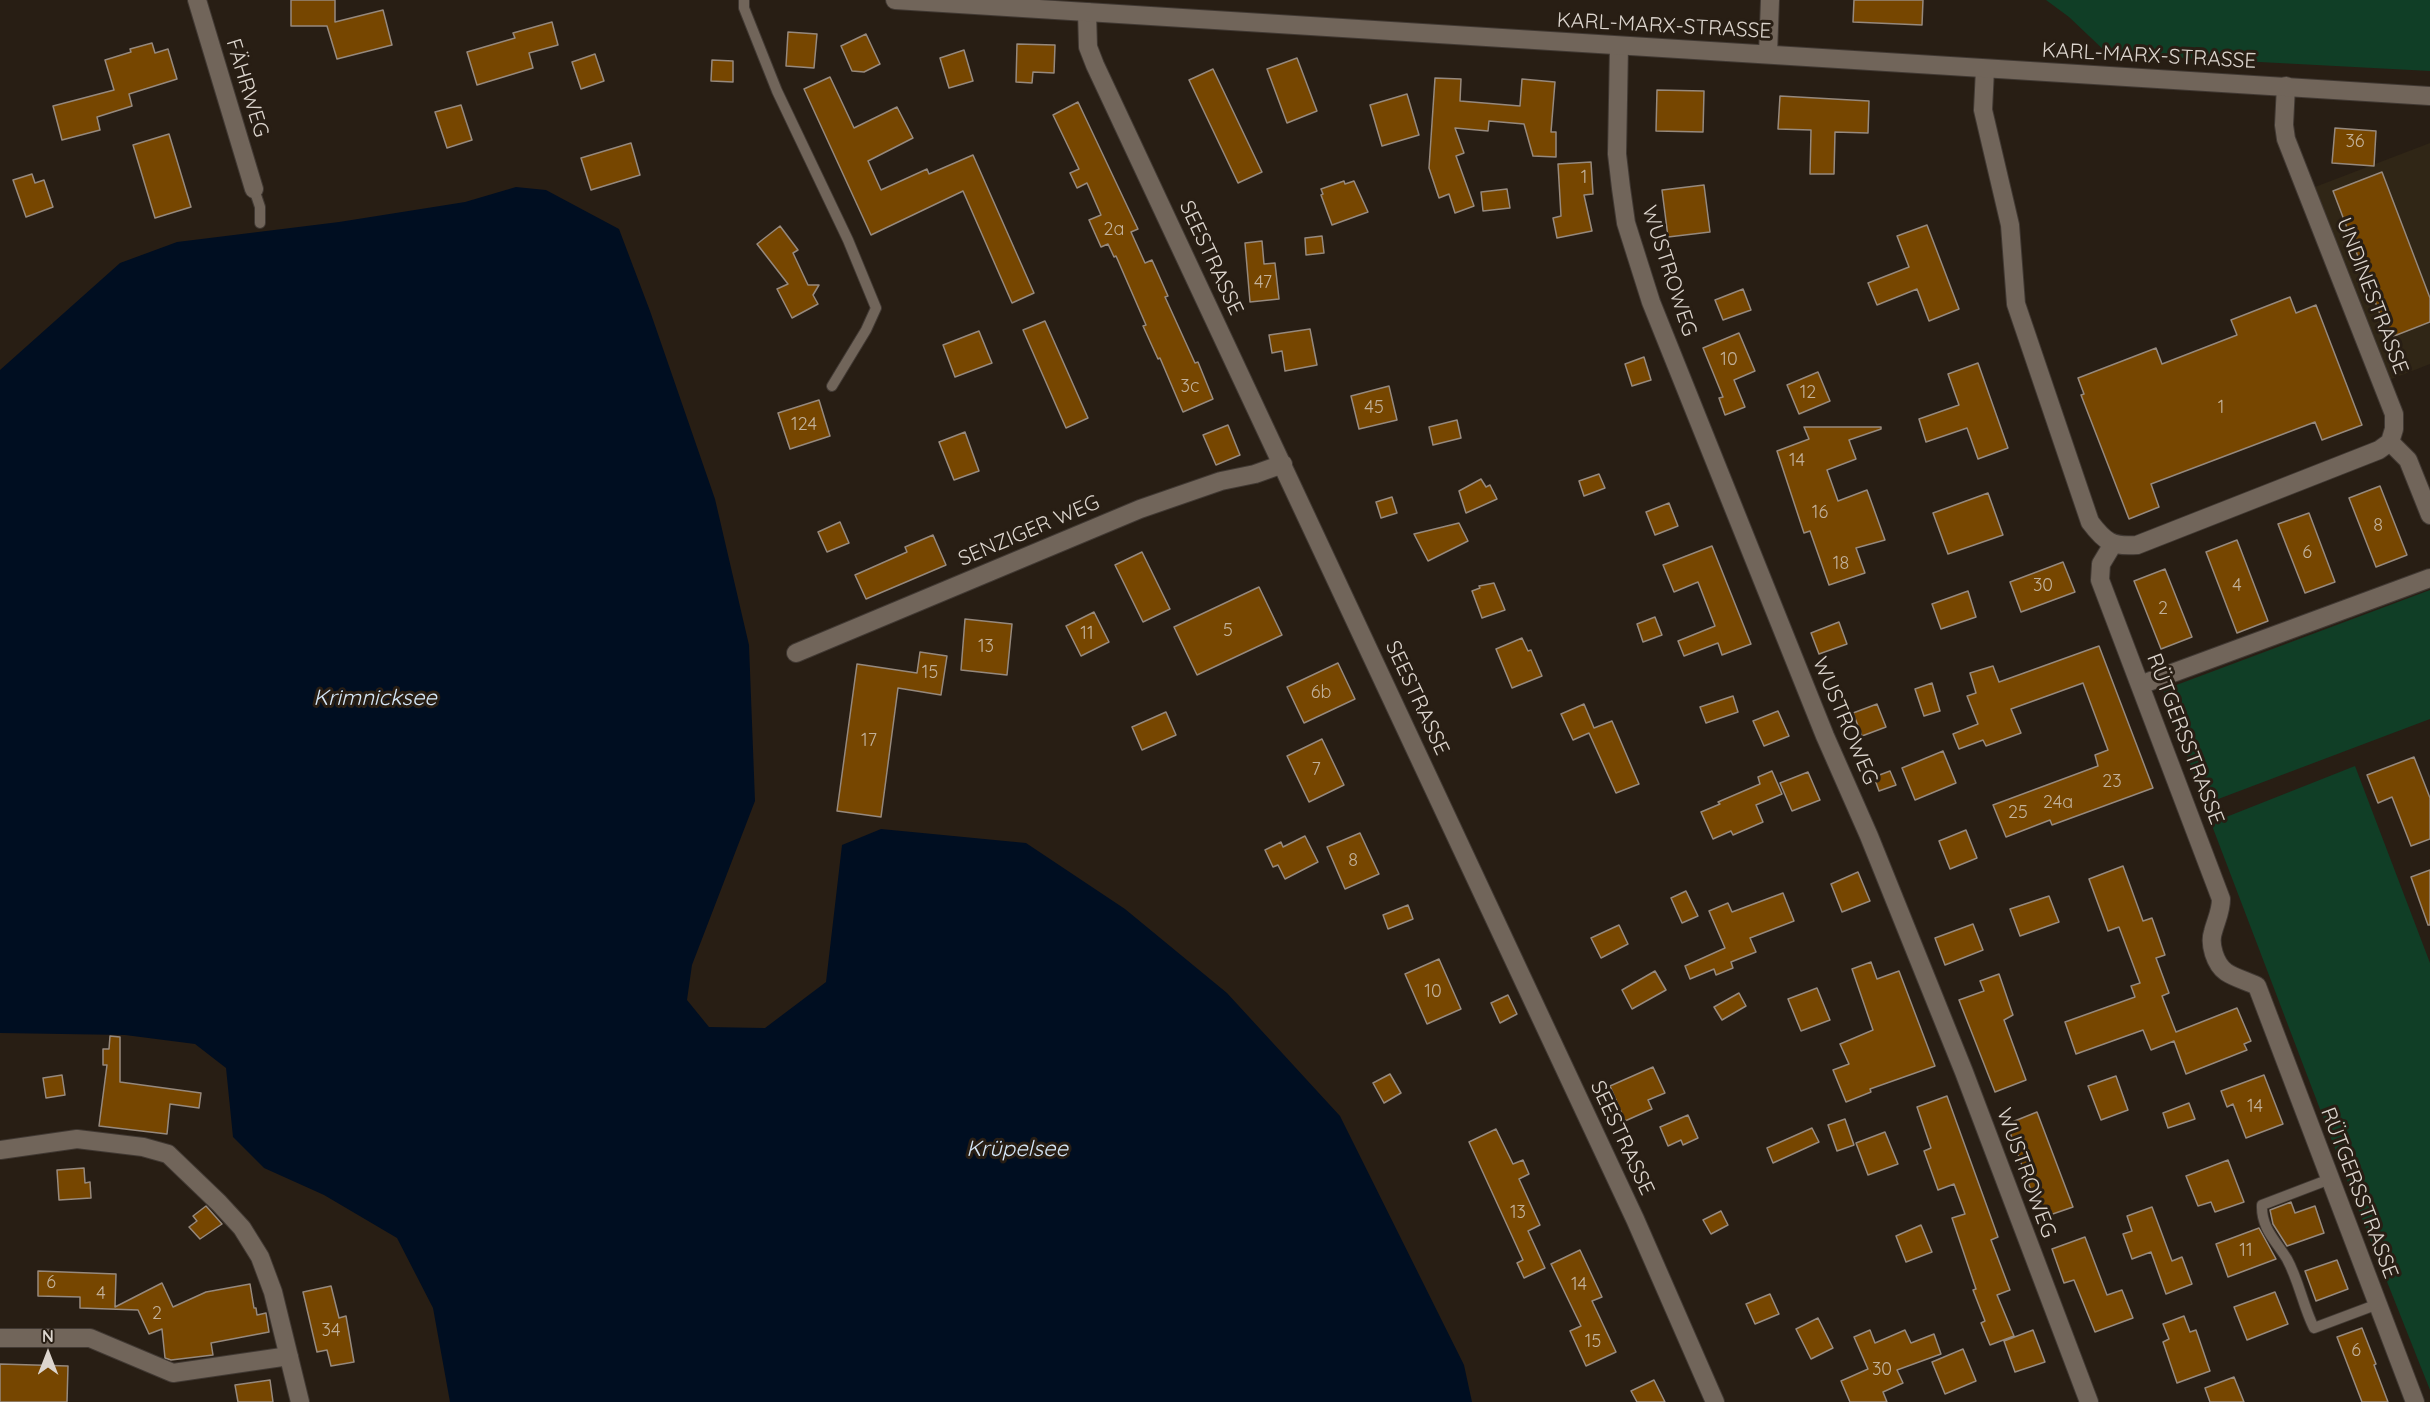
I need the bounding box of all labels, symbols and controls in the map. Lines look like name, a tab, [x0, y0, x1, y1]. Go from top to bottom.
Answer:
street label: KARL-MARX-STRASSE	[1556, 8, 1772, 44]
street label: FÄHRWEG	[220, 36, 274, 140]
street label: KARL-MARX-STRASSE	[2041, 38, 2257, 74]
house number: 36	[2345, 131, 2365, 153]
house number: 1	[1581, 167, 1587, 189]
street label: SEESTRASSE	[1174, 197, 1248, 319]
street label: WUSTROWEG	[1636, 202, 1702, 340]
street label: UNDINESTRASSE	[2331, 214, 2413, 378]
house number: 2a	[1104, 219, 1124, 241]
house number: 47	[1254, 272, 1272, 294]
house number: 10	[1720, 349, 1738, 371]
house number: 3c	[1181, 376, 1199, 398]
house number: 12	[1800, 382, 1816, 404]
house number: 45	[1364, 397, 1384, 419]
house number: 1	[2218, 397, 2224, 419]
house number: 124	[791, 414, 817, 436]
house number: 14	[1789, 450, 1805, 472]
street label: SENZIGER WEG	[955, 490, 1103, 572]
house number: 16	[1812, 502, 1828, 524]
house number: 8	[2373, 515, 2383, 537]
house number: 6	[2302, 542, 2312, 564]
house number: 18	[1833, 553, 1849, 575]
house number: 30	[2033, 575, 2053, 597]
house number: 4	[2232, 575, 2242, 597]
house number: 2	[2158, 598, 2168, 620]
house number: 5	[1223, 620, 1233, 642]
house number: 11	[1080, 623, 1094, 645]
house number: 13	[978, 636, 994, 658]
street label: SEESTRASSE	[1380, 637, 1454, 759]
street label: RÜTGERSSTRASSE	[2141, 650, 2229, 828]
street label: WUSTROWEG	[1807, 653, 1883, 789]
house number: 15	[922, 662, 938, 684]
house number: 6b	[1311, 682, 1331, 704]
water label: Krimnicksee	[313, 685, 437, 711]
house number: 17	[861, 730, 877, 752]
house number: 7	[1311, 759, 1321, 781]
house number: 23	[2102, 771, 2122, 793]
house number: 24a	[2043, 792, 2073, 814]
house number: 25	[2008, 802, 2028, 824]
house number: 8	[1348, 850, 1358, 872]
house number: 10	[1424, 981, 1442, 1003]
street label: SEESTRASSE	[1585, 1077, 1659, 1199]
house number: 14	[2247, 1096, 2263, 1118]
street label: RÜTGERSSTRASSE	[2315, 1104, 2403, 1282]
street label: WUSTROWEG	[1991, 1105, 2061, 1241]
water label: Krüpelsee	[966, 1136, 1068, 1162]
house number: 13	[1510, 1202, 1526, 1224]
house number: 11	[2239, 1240, 2253, 1262]
house number: 6	[46, 1272, 56, 1294]
house number: 14	[1571, 1274, 1587, 1296]
house number: 4	[96, 1283, 106, 1305]
house number: 2	[152, 1303, 162, 1325]
house number: 34	[322, 1320, 340, 1342]
north arrow	[18, 1324, 78, 1384]
text: N	[42, 1326, 54, 1346]
house number: 15	[1585, 1331, 1601, 1353]
house number: 6	[2351, 1340, 2361, 1362]
house number: 30	[1872, 1359, 1892, 1381]

